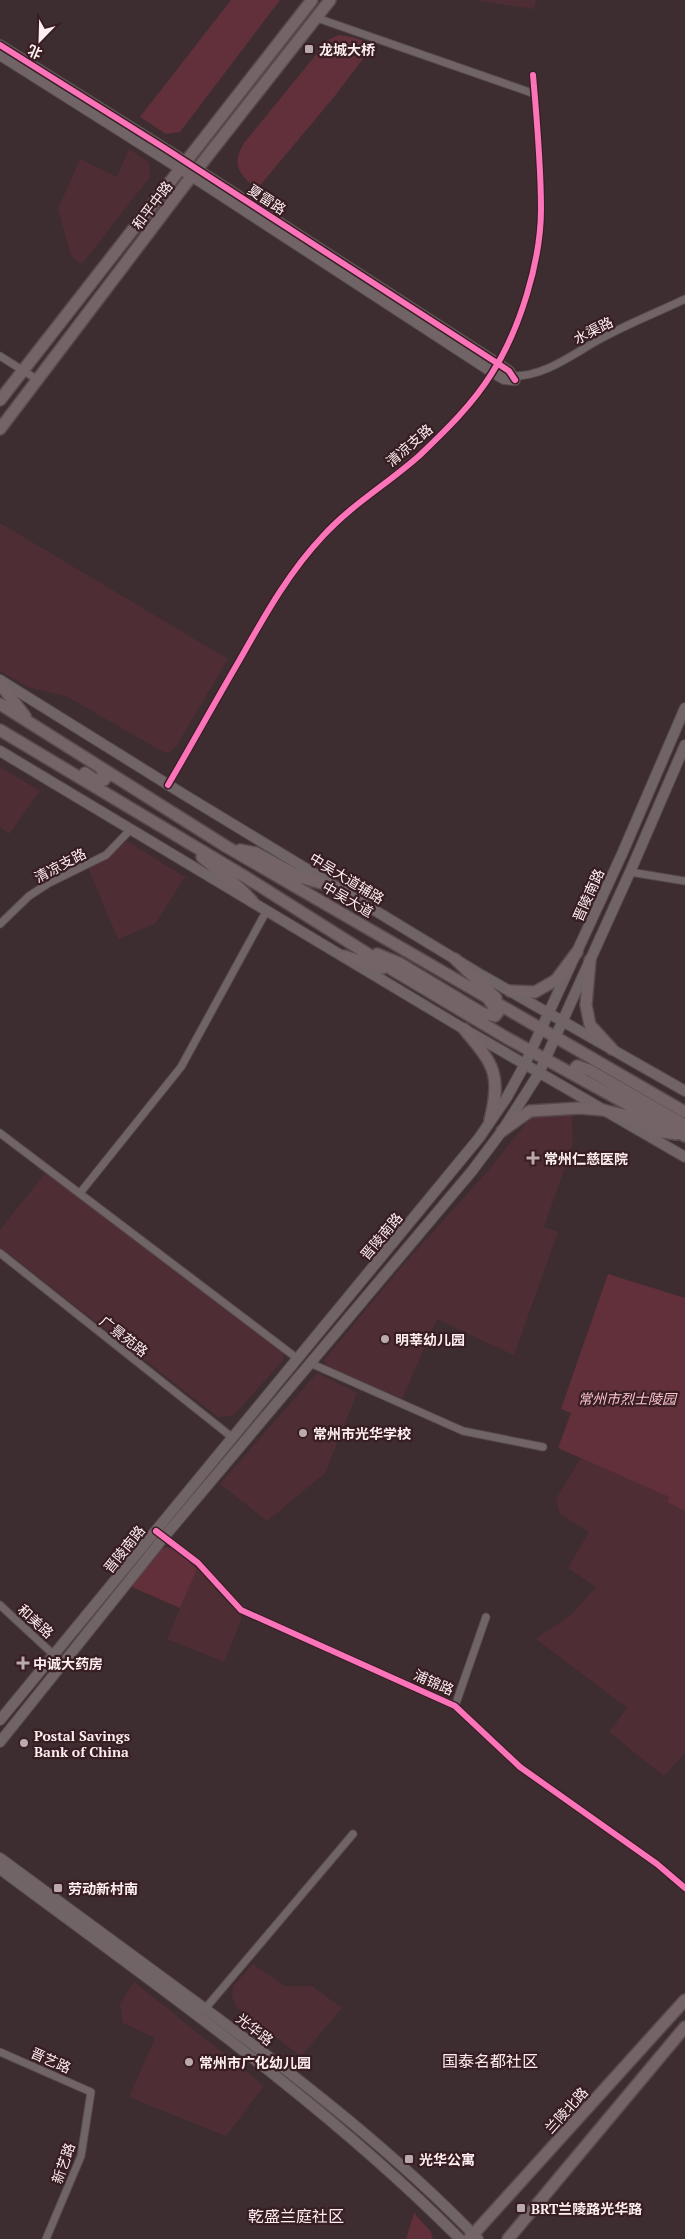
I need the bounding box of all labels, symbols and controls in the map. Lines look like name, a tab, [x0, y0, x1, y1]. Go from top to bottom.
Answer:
north arrow	[15, 15, 65, 65]
place label: 龙城大桥	[319, 40, 375, 59]
text: 北	[25, 41, 45, 64]
marker: 龙城大桥	[303, 43, 315, 55]
street label: 和平中路	[128, 177, 176, 233]
street label: 夏雷路	[244, 180, 290, 218]
street label: 水渠路	[570, 312, 616, 348]
street label: 清凉支路	[382, 419, 436, 471]
street label: 清凉支路	[31, 843, 89, 887]
street label: 中吴大道辅路	[307, 849, 387, 907]
street label: 晋陵南路	[568, 866, 608, 924]
street label: 中吴大道	[320, 878, 376, 920]
place label: 常州仁慈医院	[544, 1149, 628, 1168]
marker: 常州仁慈医院	[526, 1151, 540, 1165]
street label: 晋陵南路	[356, 1208, 406, 1264]
street label: 广景苑路	[96, 1311, 152, 1361]
place label: 明莘幼儿园	[395, 1330, 465, 1349]
marker: 明莘幼儿园	[379, 1333, 391, 1345]
park label: 常州市烈士陵园	[578, 1389, 678, 1408]
place label: 常州市光华学校	[313, 1424, 411, 1443]
marker: 常州市光华学校	[297, 1427, 309, 1439]
street label: 晋陵南路	[99, 1521, 149, 1577]
street label: 和美路	[14, 1600, 58, 1642]
place label: 中诚大药房	[33, 1654, 103, 1673]
marker: 中诚大药房	[17, 1657, 29, 1669]
street label: 浦锦路	[411, 1665, 457, 1699]
place label: Postal Savings Bank of China	[34, 1726, 130, 1761]
marker: Postal Savings Bank of China	[18, 1737, 30, 1749]
place label: 劳动新村南	[68, 1879, 138, 1898]
marker: 劳动新村南	[52, 1882, 64, 1894]
street label: 光华路	[233, 2009, 277, 2049]
street label: 晋艺路	[28, 2043, 74, 2077]
district label: 国泰名都社区	[442, 2050, 538, 2072]
place label: 常州市广化幼儿园	[199, 2053, 311, 2072]
marker: 常州市广化幼儿园	[183, 2056, 195, 2068]
street label: 兰陵北路	[540, 2083, 592, 2137]
street label: 新艺路	[47, 2140, 79, 2186]
place label: 光华公寓	[419, 2150, 475, 2169]
marker: 光华公寓	[403, 2153, 415, 2165]
place label: BRT兰陵路光华路	[531, 2199, 642, 2218]
marker: BRT兰陵路光华路	[515, 2202, 527, 2214]
district label: 乾盛兰庭社区	[248, 2205, 344, 2227]

